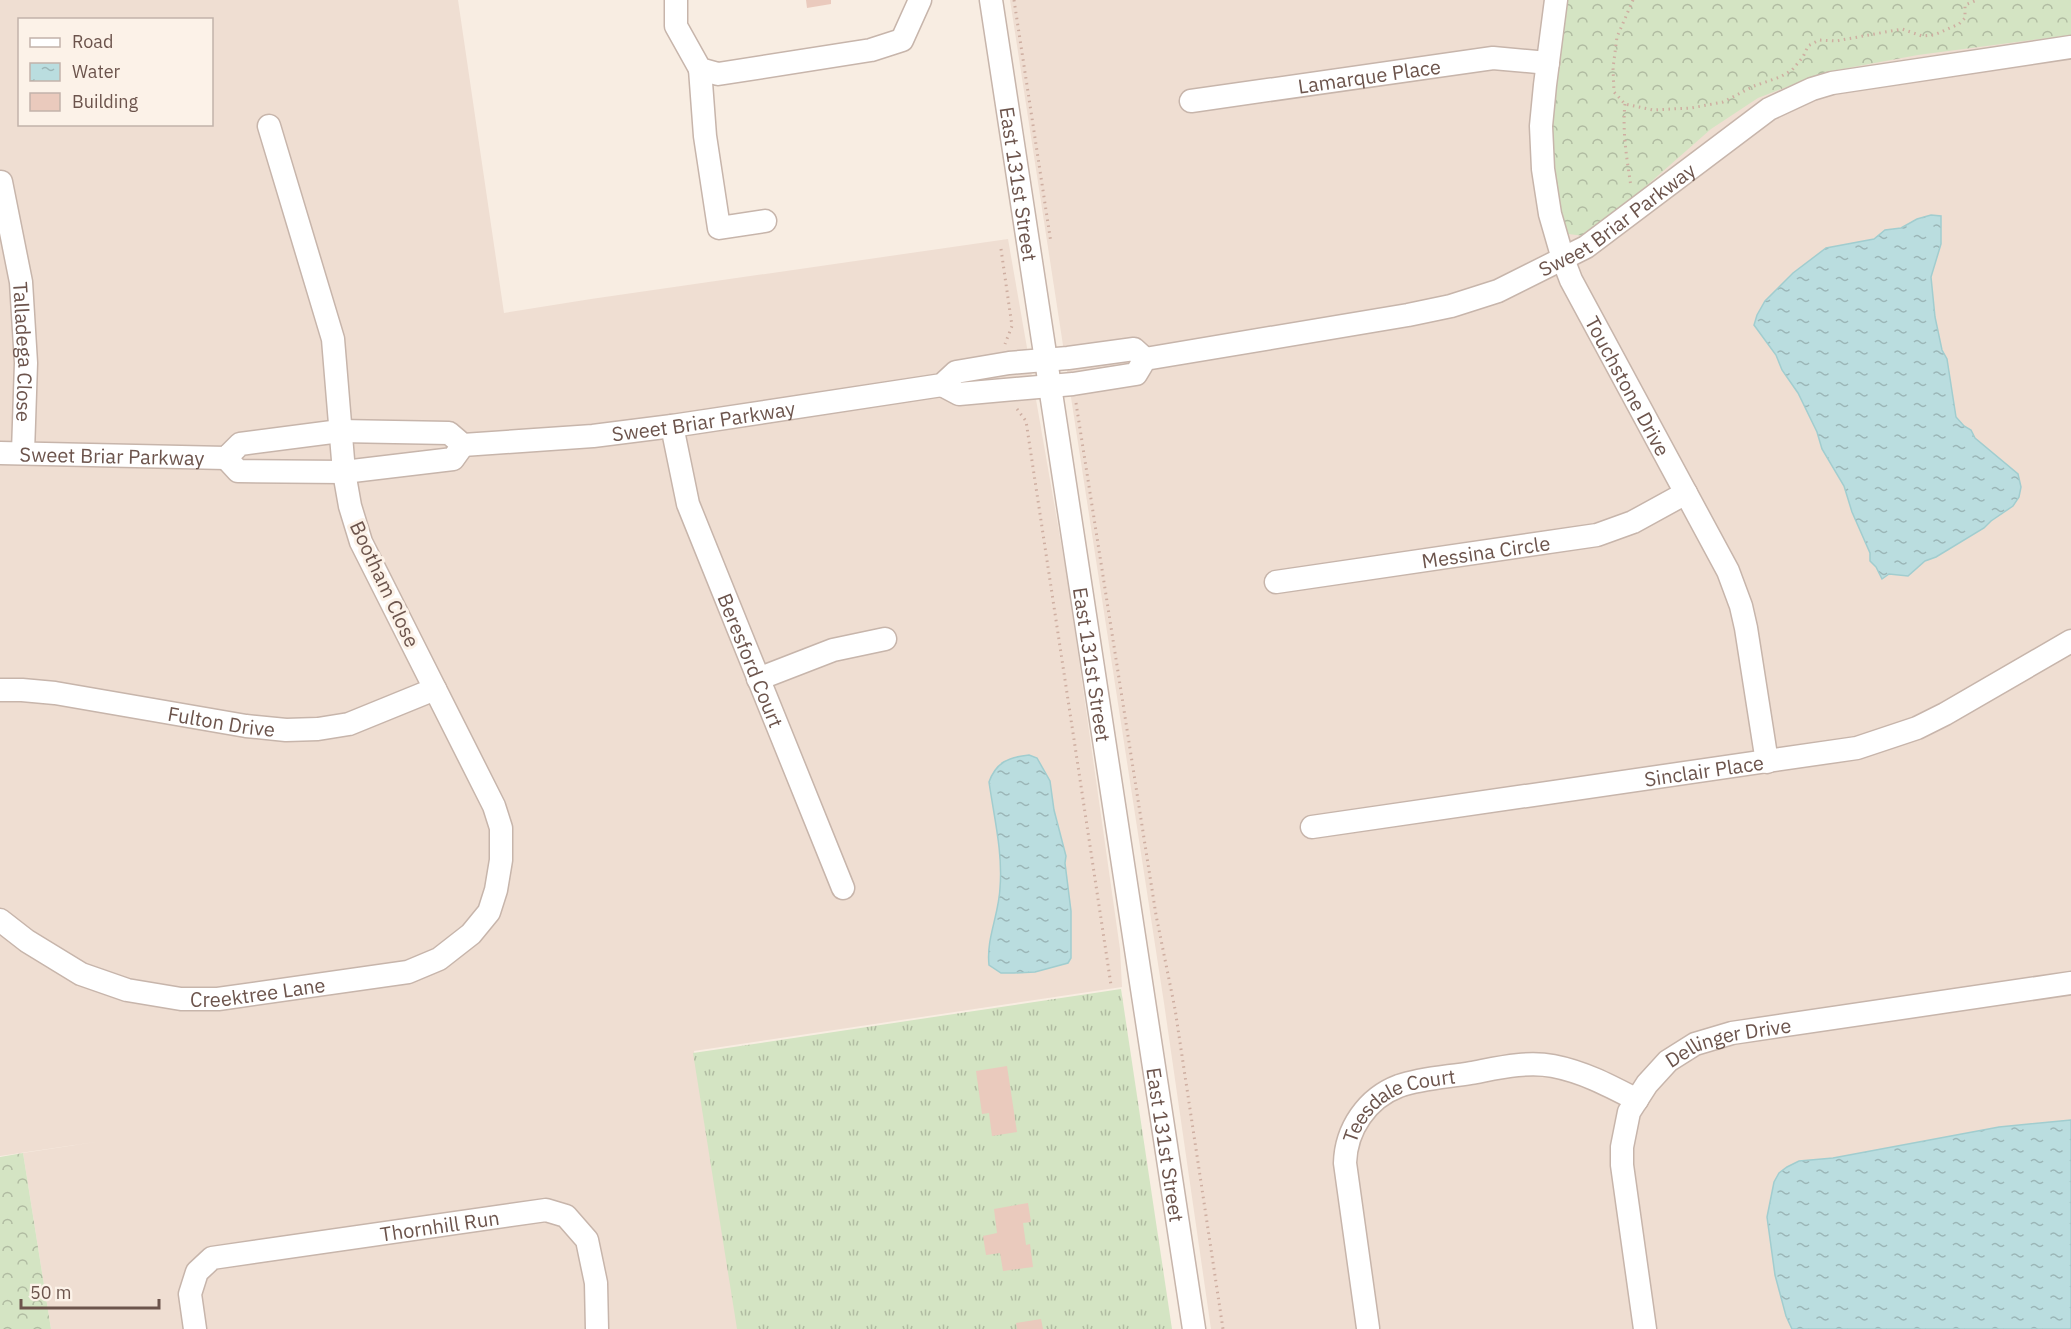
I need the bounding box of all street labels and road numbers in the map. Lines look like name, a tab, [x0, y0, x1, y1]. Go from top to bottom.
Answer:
street label: Lamarque Place	[1296, 52, 1442, 99]
street label: East 131st Street	[994, 105, 1044, 263]
street label: Sweet Briar Parkway	[1534, 156, 1701, 282]
street label: Talladega Close	[8, 281, 40, 423]
street label: Touchstone Drive	[1579, 311, 1677, 461]
street label: Sweet Briar Parkway	[610, 394, 797, 447]
street label: Sweet Briar Parkway	[19, 440, 205, 471]
street label: Bootham Close	[344, 516, 426, 652]
street label: Messina Circle	[1420, 529, 1552, 574]
street label: East 131st Street	[1067, 585, 1118, 743]
street label: Beresford Court	[712, 589, 790, 731]
street label: Fulton Drive	[166, 699, 276, 742]
street label: Sinclair Place	[1642, 748, 1765, 792]
street label: Creektree Lane	[190, 970, 327, 1013]
street label: Dellinger Drive	[1660, 1011, 1793, 1073]
street label: Teesdale Court	[1336, 1062, 1457, 1146]
street label: East 131st Street	[1141, 1066, 1191, 1224]
street label: Thornhill Run	[378, 1203, 501, 1247]

